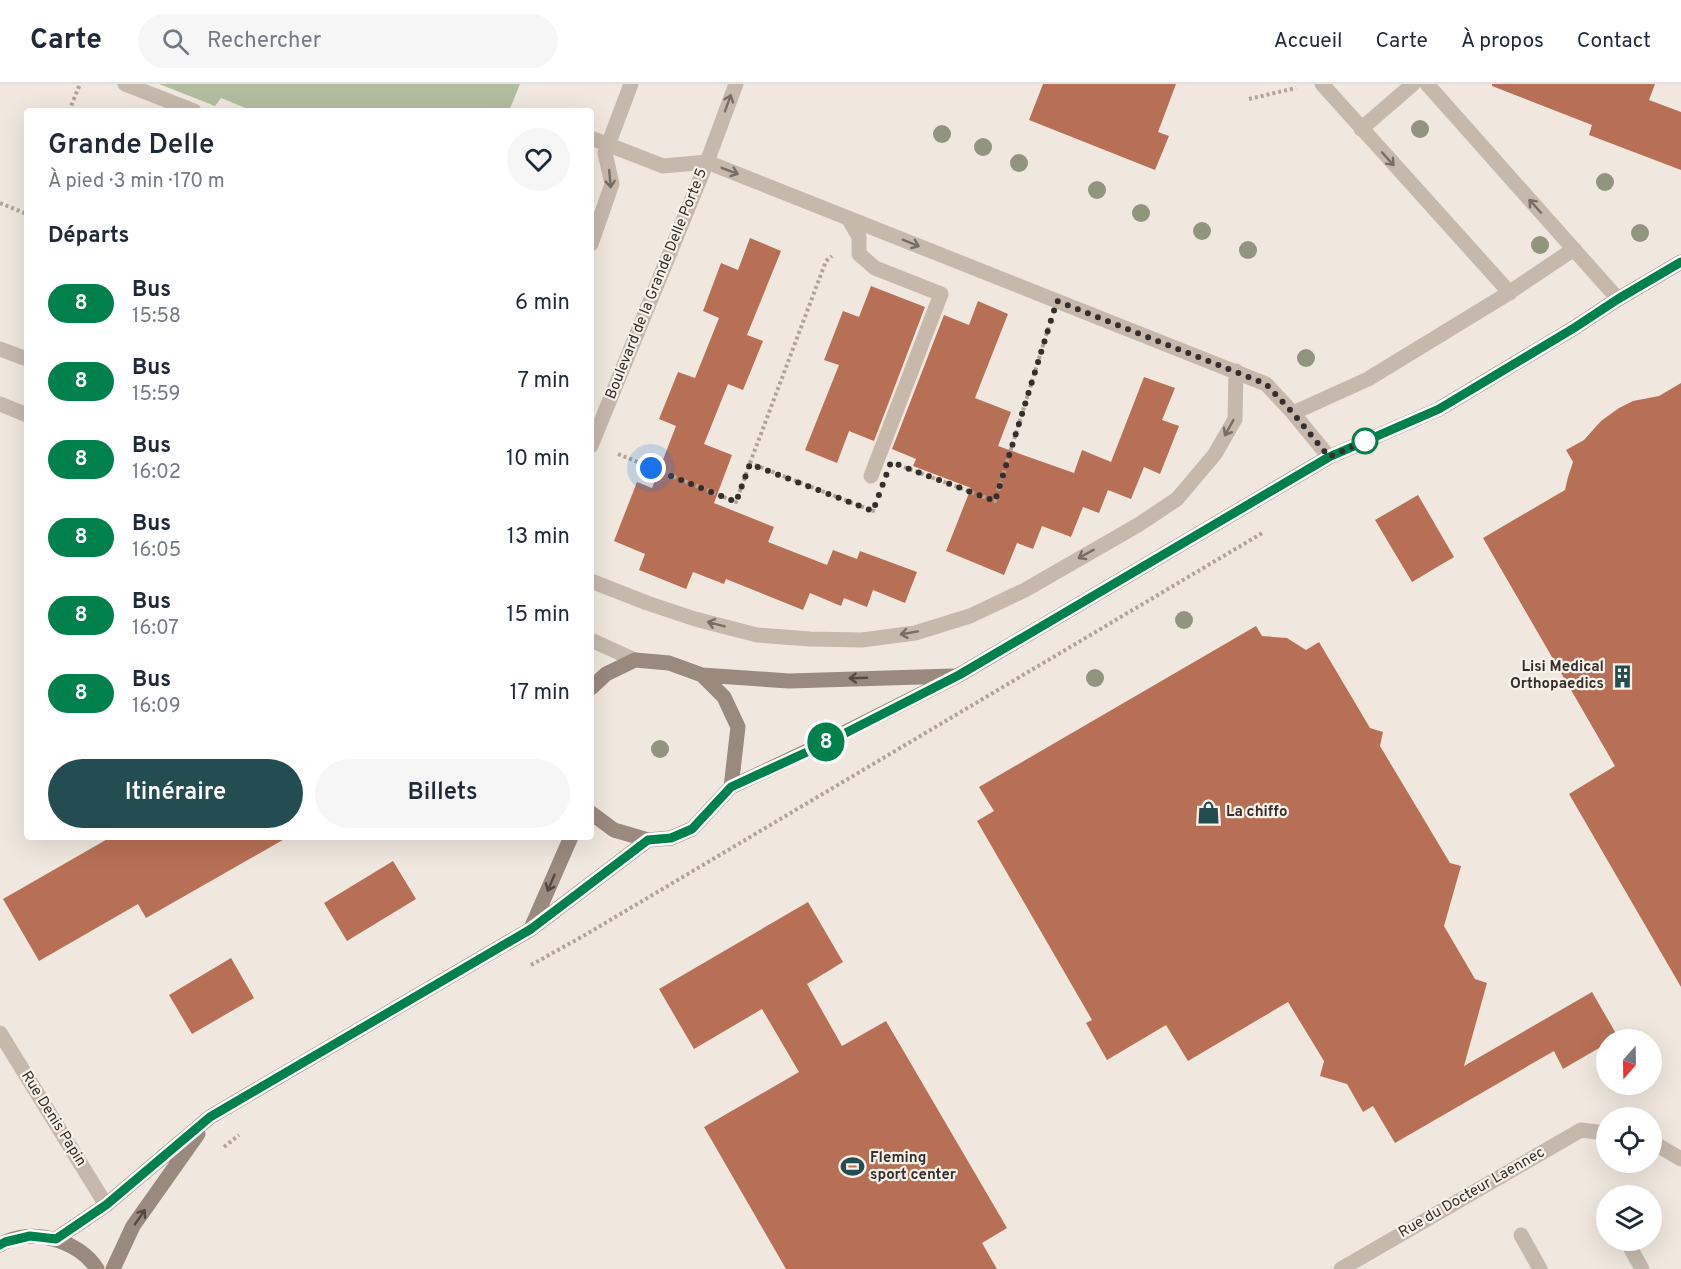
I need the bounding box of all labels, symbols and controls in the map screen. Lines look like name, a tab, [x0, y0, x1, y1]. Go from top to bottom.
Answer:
search box	[138, 14, 558, 68]
text: Carte	[30, 23, 102, 59]
icon: search	[159, 25, 192, 58]
text: Rechercher	[207, 28, 321, 55]
text: Accueil	[1274, 28, 1343, 55]
text: Carte	[1376, 28, 1428, 55]
text: À propos	[1461, 28, 1544, 55]
text: Contact	[1577, 28, 1651, 55]
one-way arrow	[724, 94, 735, 113]
text: Grande Delle	[48, 128, 214, 164]
button: heart	[507, 128, 570, 191]
one-way arrow	[1381, 151, 1395, 166]
street label: Boulevard de la Grande Delle Porte 5	[602, 166, 712, 402]
one-way arrow	[720, 166, 739, 177]
text: À pied · 3 min · 170 m	[48, 169, 225, 195]
one-way arrow	[605, 169, 616, 188]
one-way arrow	[1528, 198, 1542, 213]
text: Départs	[48, 223, 129, 250]
one-way arrow	[901, 238, 920, 249]
text: Bus	[132, 277, 171, 304]
text: 8	[74, 290, 88, 317]
text: 6 min	[515, 290, 570, 317]
text: 15:58	[132, 304, 181, 330]
text: Bus	[132, 355, 171, 382]
text: 8	[74, 368, 88, 395]
text: 7 min	[518, 368, 570, 395]
text: 15:59	[132, 382, 181, 408]
one-way arrow	[1223, 419, 1234, 437]
unlabelled marker	[1352, 428, 1378, 454]
text: Bus	[132, 433, 171, 460]
text: 8	[74, 446, 88, 473]
text: 10 min	[506, 446, 570, 473]
your location	[636, 453, 666, 483]
text: 16:02	[132, 460, 181, 486]
text: Bus	[132, 511, 171, 538]
text: 8	[74, 524, 88, 551]
text: 13 min	[507, 524, 570, 551]
text: 16:05	[132, 538, 181, 564]
one-way arrow	[1078, 548, 1095, 560]
text: Bus	[132, 589, 171, 616]
text: 8	[74, 602, 88, 629]
text: 15 min	[506, 602, 570, 629]
text: 16:07	[132, 616, 179, 642]
one-way arrow	[707, 618, 726, 629]
one-way arrow	[899, 628, 919, 639]
place label: Lisi Medical Orthopaedics	[1510, 658, 1604, 694]
building icon: Lisi Medical Orthopaedics	[1609, 663, 1635, 689]
text: Bus	[132, 667, 171, 694]
one-way arrow	[849, 673, 869, 684]
text: 8	[74, 680, 88, 707]
text: 17 min	[510, 680, 570, 707]
text: 16:09	[132, 694, 181, 720]
line badge: 8	[806, 722, 846, 762]
text: 8	[819, 729, 833, 756]
button: Itinéraire	[48, 759, 303, 828]
button: Billets	[315, 759, 570, 828]
shop icon: La chiffo	[1195, 799, 1221, 825]
place label: La chiffo	[1226, 803, 1287, 822]
one-way arrow	[545, 873, 556, 892]
north arrow	[1596, 1029, 1662, 1095]
map controls	[1596, 1029, 1662, 1251]
street label: Rue Denis Papin	[16, 1068, 90, 1170]
button: locate	[1596, 1107, 1662, 1173]
street label: Rue du Docteur Laennec	[1396, 1143, 1548, 1243]
place label: Fleming sport center	[870, 1149, 957, 1185]
sports icon: Fleming sport center	[839, 1154, 865, 1180]
button: layers	[1596, 1185, 1662, 1251]
one-way arrow	[134, 1210, 146, 1226]

